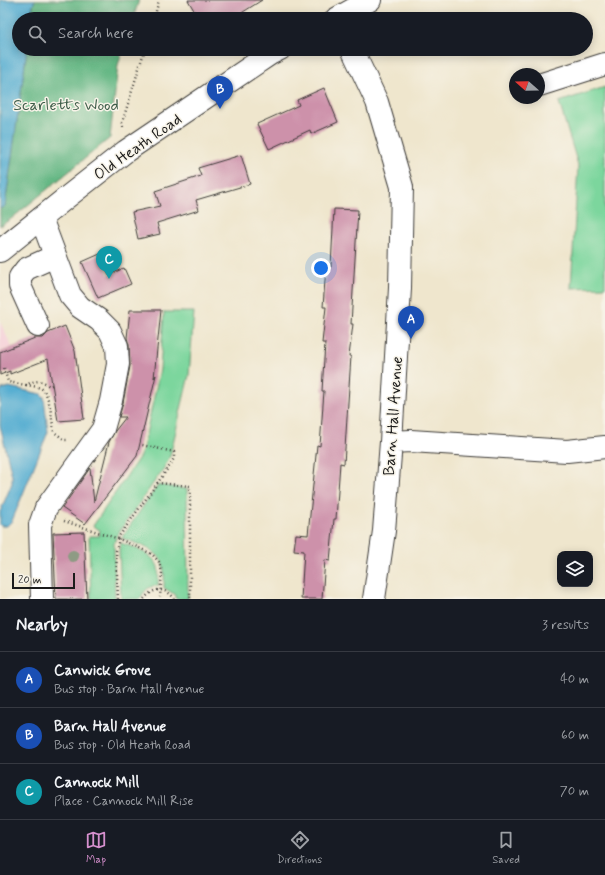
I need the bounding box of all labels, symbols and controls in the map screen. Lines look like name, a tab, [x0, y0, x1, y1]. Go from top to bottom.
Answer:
search box	[12, 12, 593, 56]
icon: search	[26, 23, 48, 45]
text: Search here	[58, 24, 134, 44]
north arrow	[509, 68, 545, 104]
pin: B	[207, 76, 233, 109]
park label: Scarletts Wood	[13, 95, 119, 116]
street label: Old Heath Road	[90, 109, 186, 185]
pin: C	[96, 246, 122, 279]
your location	[311, 258, 331, 278]
pin: A	[398, 306, 424, 339]
street label: Barn Hall Avenue	[379, 356, 408, 477]
map controls	[557, 551, 593, 587]
button: layers	[557, 551, 593, 587]
scale bar	[12, 571, 75, 590]
text: 20 m	[18, 573, 41, 587]
text: Nearby	[16, 614, 68, 636]
text: 3 results	[542, 617, 589, 634]
text: Canwick Grove	[54, 661, 151, 681]
text: A	[25, 671, 33, 688]
text: 40 m	[560, 671, 589, 688]
text: Bus stop · Barn Hall Avenue	[54, 681, 204, 698]
text: Barn Hall Avenue	[54, 717, 166, 737]
text: B	[25, 727, 33, 744]
text: 60 m	[561, 727, 589, 744]
text: Bus stop · Old Heath Road	[54, 737, 191, 754]
text: Cannock Mill	[54, 773, 139, 793]
text: C	[24, 783, 34, 800]
text: 70 m	[560, 783, 589, 800]
text: Place · Cannock Mill Rise	[54, 793, 193, 810]
tab: Map	[85, 829, 107, 867]
tab: Directions	[277, 829, 322, 867]
tab: Saved	[492, 829, 520, 867]

